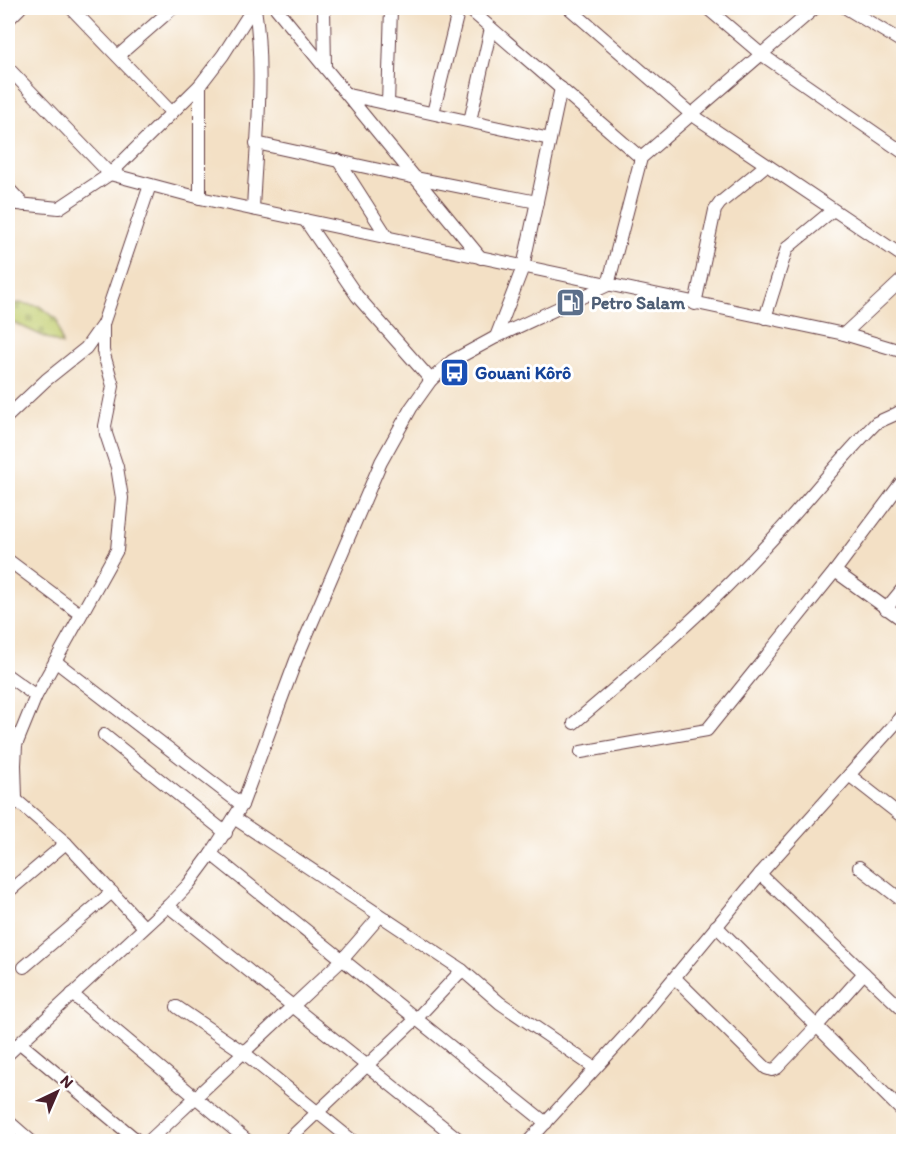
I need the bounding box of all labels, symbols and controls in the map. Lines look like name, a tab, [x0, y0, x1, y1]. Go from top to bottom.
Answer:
fuel station icon: Petro Salam	[554, 287, 586, 319]
place label: Petro Salam	[591, 292, 686, 314]
bus stop icon: Gouani Kôrô	[438, 357, 470, 389]
place label: Gouani Kôrô	[475, 362, 571, 384]
north arrow	[27, 1062, 87, 1122]
text: N	[57, 1071, 78, 1092]

